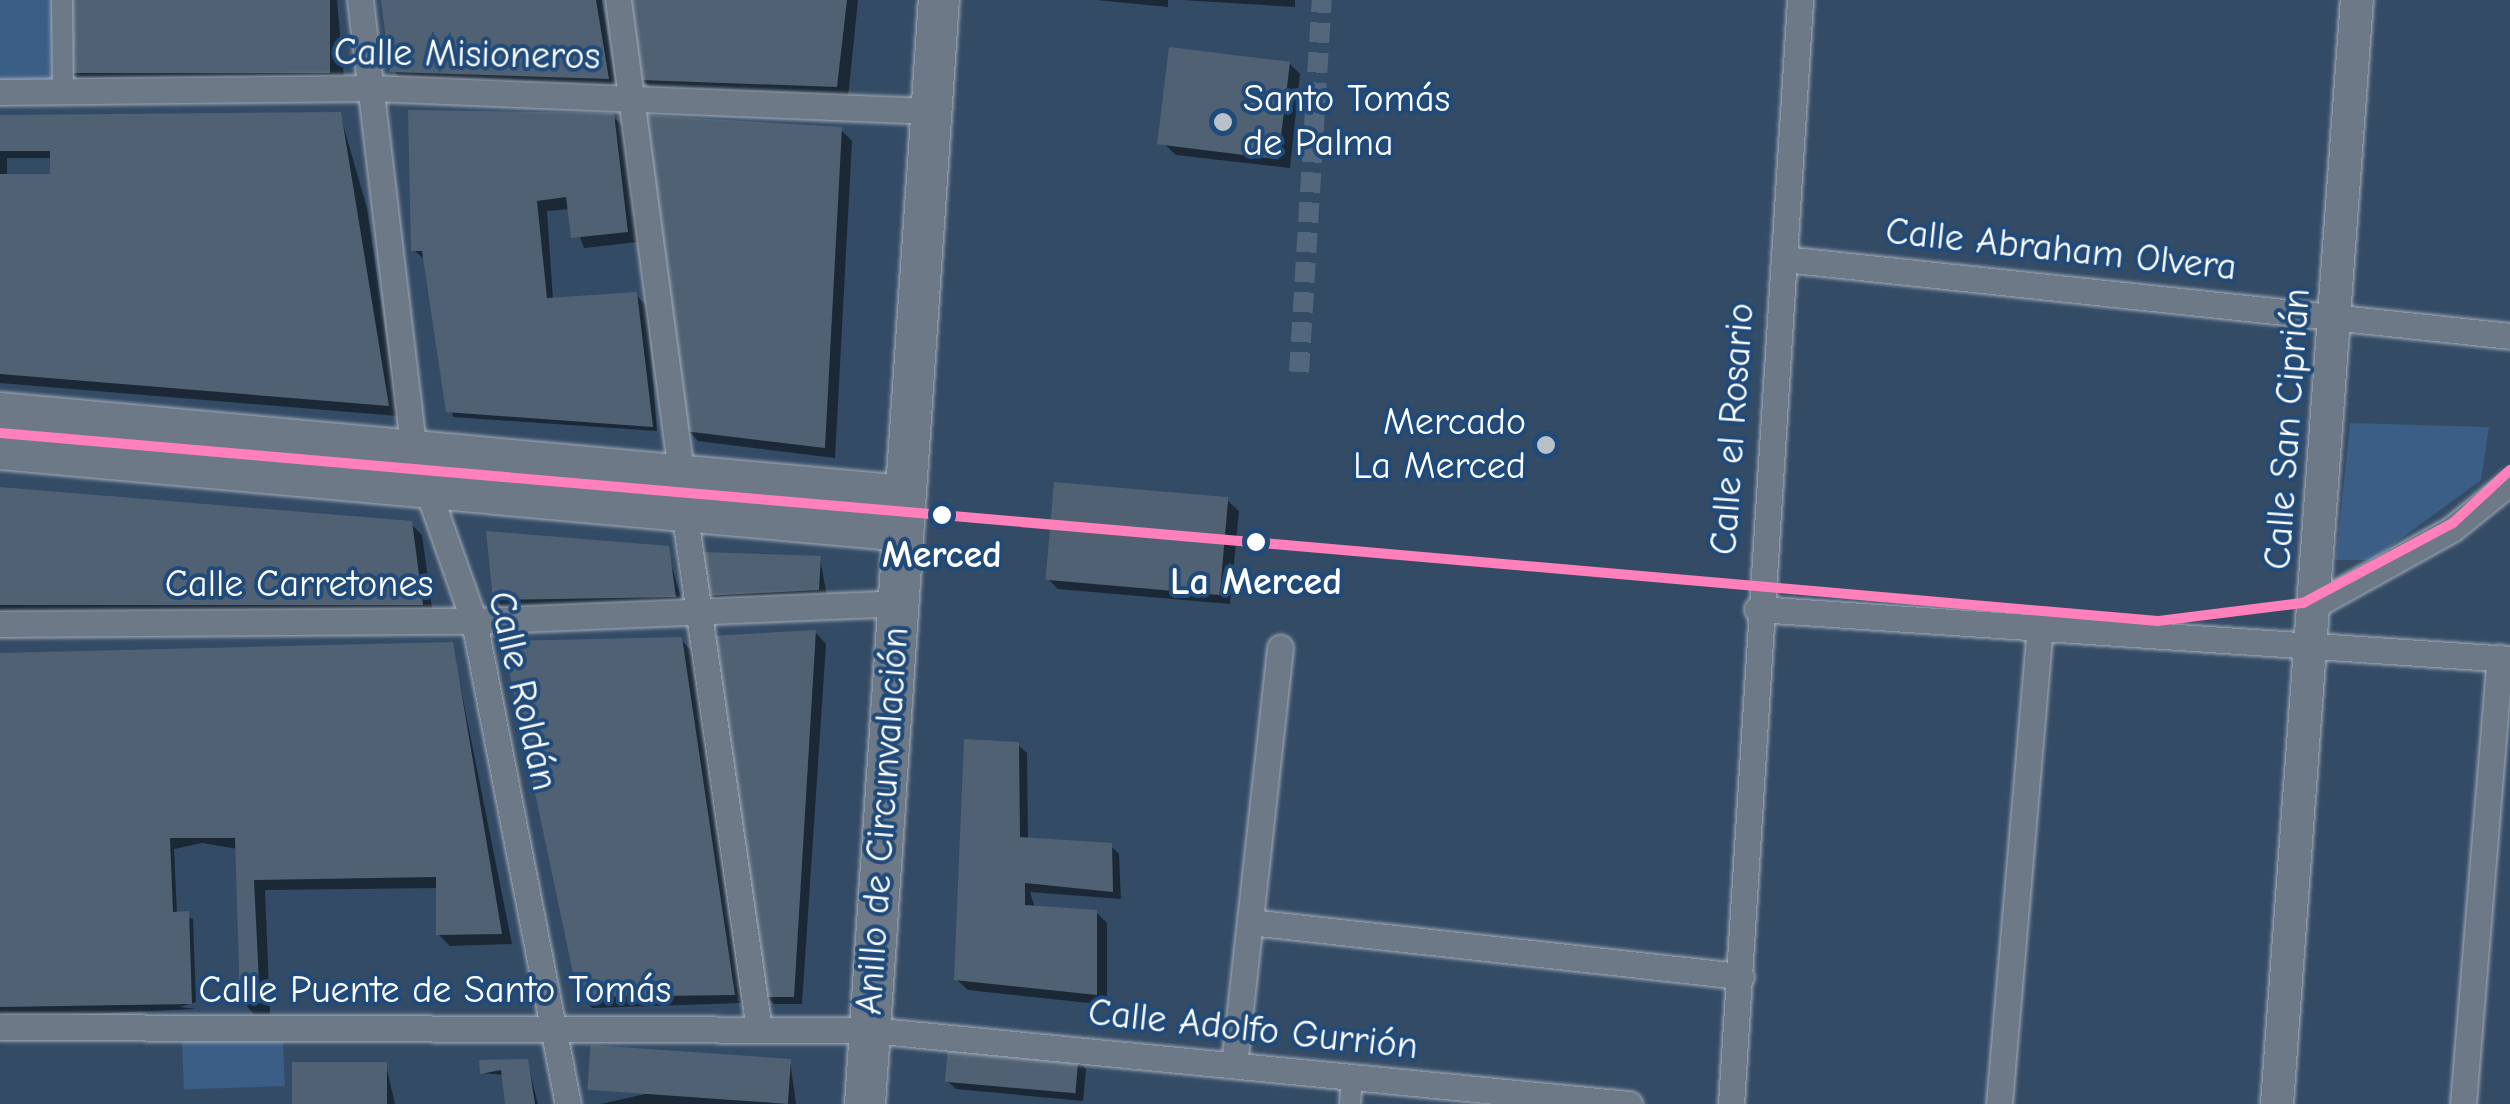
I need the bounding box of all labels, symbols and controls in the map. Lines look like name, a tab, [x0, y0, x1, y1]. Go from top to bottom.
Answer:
street label: Calle Misioneros	[333, 30, 601, 80]
place label: Santo Tomás de Palma	[1243, 77, 1450, 166]
marker: Santo Tomás de Palma	[1212, 111, 1234, 133]
street label: Calle Abraham Olvera	[1883, 209, 2239, 291]
street label: Calle San Ciprián	[2255, 287, 2321, 571]
street label: Calle el Rosario	[1701, 301, 1765, 557]
place label: Mercado La Merced	[1353, 400, 1526, 489]
marker: Mercado La Merced	[1535, 434, 1557, 456]
marker: Merced	[929, 502, 955, 528]
marker: La Merced	[1243, 529, 1269, 555]
place label: Merced	[882, 533, 1002, 579]
place label: La Merced	[1170, 560, 1342, 606]
street label: Calle Carretones	[165, 562, 433, 608]
street label: Calle Roldán	[477, 587, 567, 795]
street label: Anillo de Circunvalación	[847, 626, 919, 1016]
street label: Calle Puente de Santo Tomás	[199, 968, 671, 1014]
street label: Calle Adolfo Gurrión	[1086, 990, 1420, 1070]

